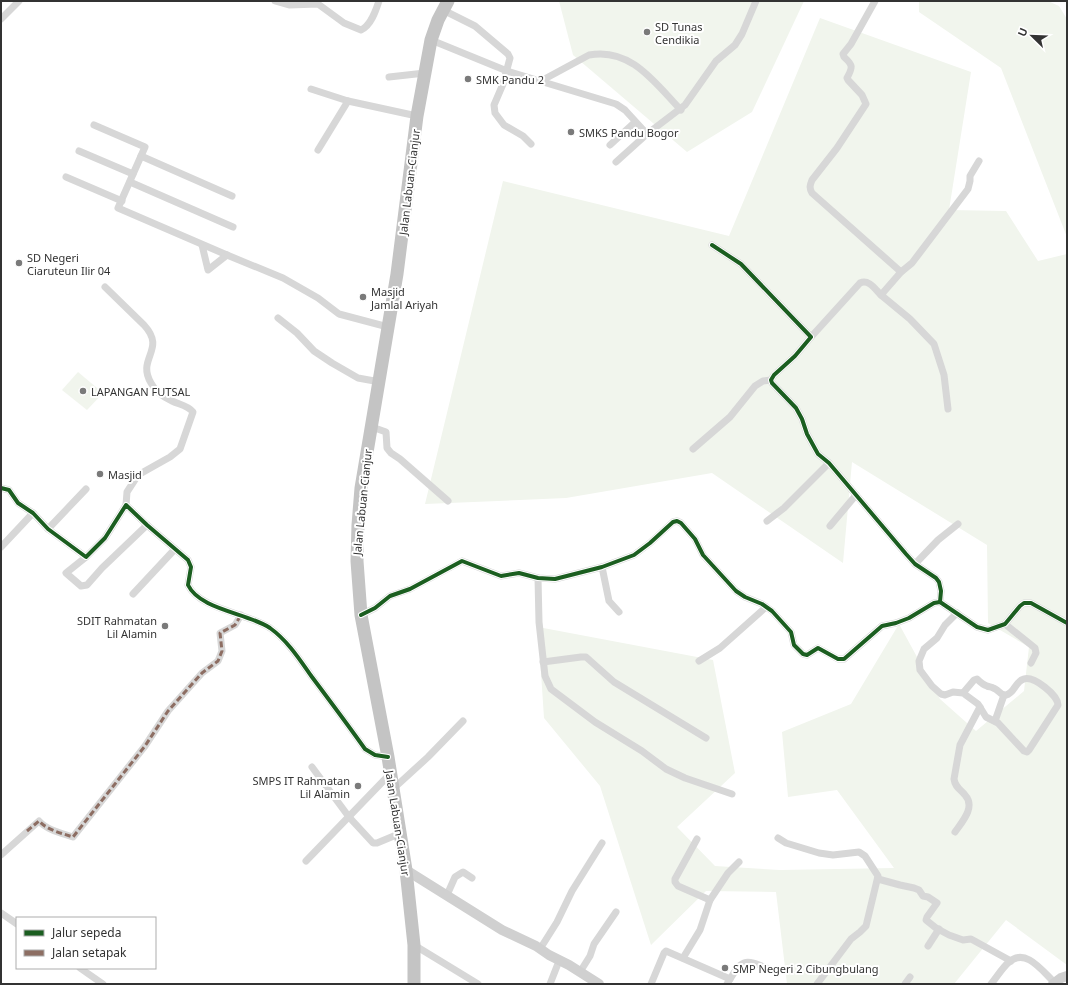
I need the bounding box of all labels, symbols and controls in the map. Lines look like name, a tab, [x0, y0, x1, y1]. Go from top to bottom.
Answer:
north arrow	[1012, 16, 1052, 56]
place label: SD Tunas Cendikia	[655, 19, 703, 47]
text: U	[1014, 25, 1031, 39]
marker: SD Tunas Cendikia	[642, 27, 652, 37]
place label: SMK Pandu 2	[476, 72, 544, 87]
marker: SMK Pandu 2	[463, 74, 473, 84]
place label: SMKS Pandu Bogor	[579, 125, 679, 140]
marker: SMKS Pandu Bogor	[566, 127, 576, 137]
street label: Jalan Labuan-Cianjur	[395, 128, 423, 237]
place label: SD Negeri Ciaruteun Ilir 04	[27, 250, 111, 278]
marker: SD Negeri Ciaruteun Ilir 04	[14, 258, 24, 268]
place label: Masjid Jamlal Ariyah	[370, 284, 438, 312]
marker: Masjid Jamlal Ariyah	[358, 292, 368, 302]
place label: LAPANGAN FUTSAL	[91, 384, 190, 399]
marker: LAPANGAN FUTSAL	[78, 386, 88, 396]
street label: Jalan Labuan-Cianjur	[349, 448, 375, 557]
place label: Masjid	[108, 467, 142, 482]
marker: Masjid	[95, 469, 105, 479]
place label: SDIT Rahmatan Lil Alamin	[77, 613, 157, 641]
marker: SDIT Rahmatan Lil Alamin	[160, 621, 170, 631]
street label: Jalan Labuan-Cianjur	[382, 768, 414, 877]
place label: SMPS IT Rahmatan Lil Alamin	[253, 773, 350, 801]
marker: SMPS IT Rahmatan Lil Alamin	[353, 781, 363, 791]
legend	[16, 917, 156, 969]
text: Jalur sepeda	[51, 924, 121, 941]
text: Jalan setapak	[51, 944, 127, 961]
place label: SMP Negeri 2 Cibungbulang	[733, 961, 879, 976]
marker: SMP Negeri 2 Cibungbulang	[720, 963, 730, 973]

